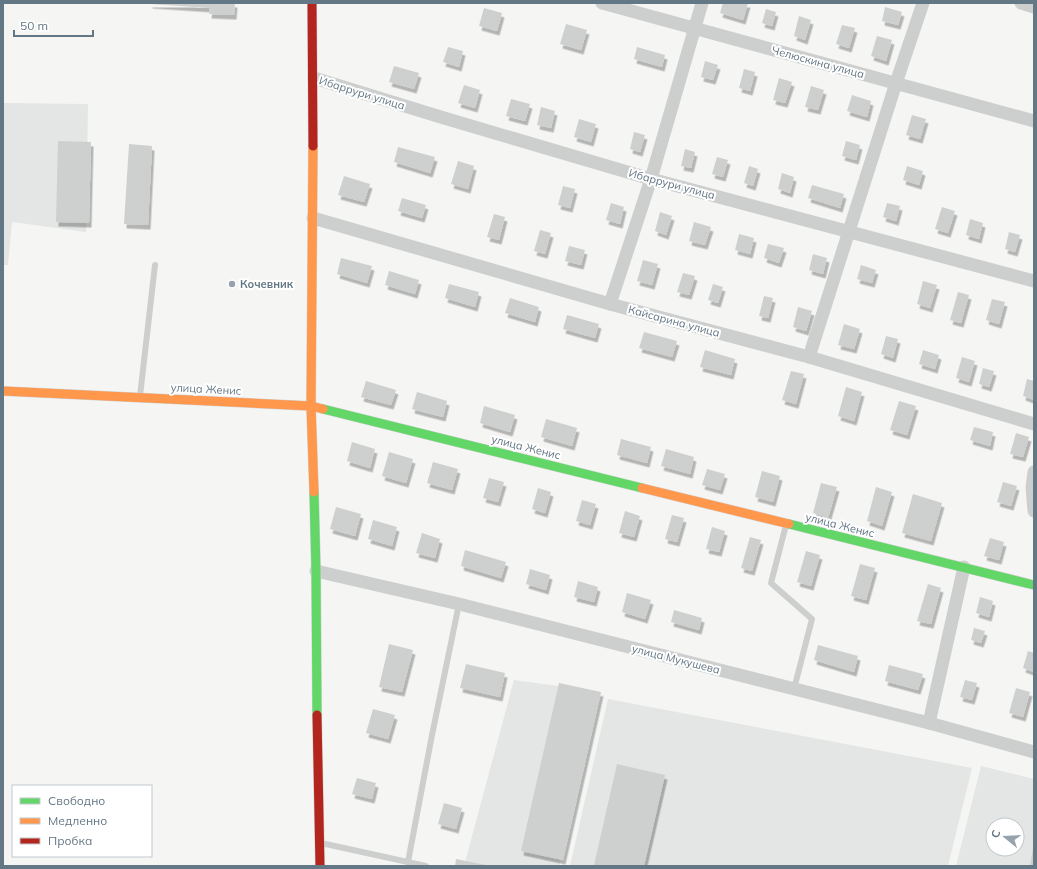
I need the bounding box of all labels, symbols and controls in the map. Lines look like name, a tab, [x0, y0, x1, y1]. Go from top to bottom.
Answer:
scale bar	[14, 12, 93, 38]
text: 50 m	[20, 18, 48, 33]
street label: Челюскина улица	[770, 43, 866, 81]
street label: Ибаррури улица	[317, 73, 407, 113]
street label: Ибаррури улица	[627, 166, 717, 202]
place label: Кочевник	[240, 277, 294, 291]
marker: Кочевник	[227, 279, 237, 289]
street label: Кайсарина улица	[627, 302, 721, 340]
street label: улица Женис	[170, 380, 242, 398]
street label: улица Женис	[490, 432, 562, 462]
street label: улица Женис	[804, 510, 876, 540]
street label: улица Мукушева	[631, 641, 721, 677]
legend	[12, 785, 152, 857]
text: Свободно	[48, 793, 105, 808]
text: Медленно	[48, 813, 107, 828]
north arrow	[985, 817, 1025, 857]
text: С	[988, 828, 1003, 840]
text: Пробка	[48, 833, 92, 848]

